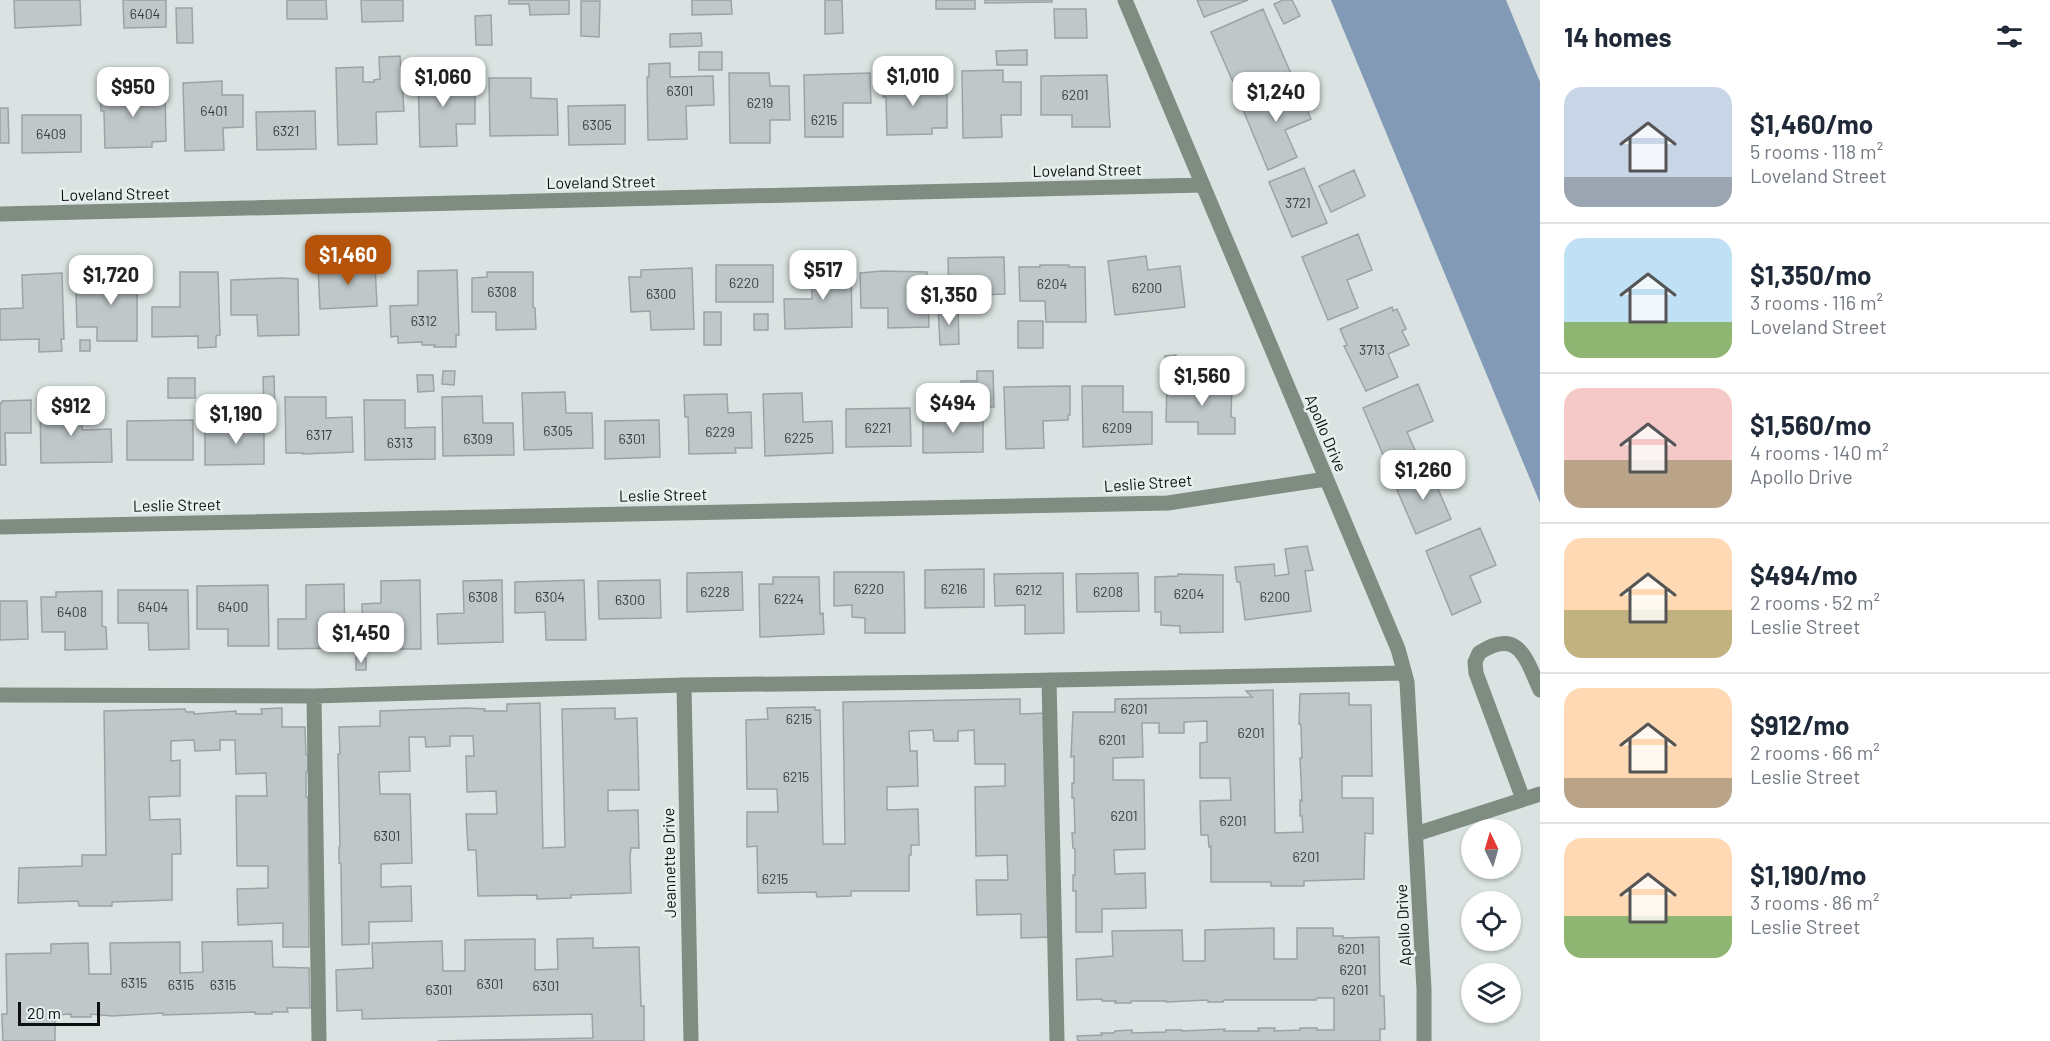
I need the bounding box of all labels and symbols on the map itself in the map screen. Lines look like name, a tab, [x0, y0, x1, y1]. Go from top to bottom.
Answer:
house number: 6404	[130, 5, 160, 22]
pin: $1,010	[864, 56, 962, 107]
pin: $1,060	[394, 57, 492, 108]
pin: $950	[97, 67, 169, 118]
pin: $1,240	[1227, 72, 1325, 123]
house number: 6301	[667, 82, 693, 99]
house number: 6201	[1061, 86, 1089, 103]
house number: 6219	[747, 94, 773, 111]
house number: 6401	[200, 102, 228, 119]
house number: 6215	[811, 111, 837, 128]
house number: 6305	[582, 116, 612, 133]
house number: 6321	[273, 122, 299, 139]
house number: 6409	[36, 125, 66, 142]
street label: Loveland Street	[1032, 159, 1142, 180]
street label: Loveland Street	[546, 171, 656, 192]
street label: Loveland Street	[60, 183, 170, 204]
house number: 3721	[1285, 194, 1311, 211]
pin: $1,460	[299, 235, 397, 286]
pin: $517	[787, 250, 859, 301]
pin: $1,720	[62, 255, 160, 306]
house number: 6220	[729, 274, 759, 291]
pin: $1,350	[900, 275, 998, 326]
house number: 6204	[1037, 275, 1067, 292]
house number: 6200	[1132, 279, 1162, 296]
house number: 6308	[487, 283, 517, 300]
house number: 6300	[646, 285, 676, 302]
house number: 6312	[411, 312, 437, 329]
house number: 3713	[1359, 341, 1385, 358]
pin: $1,560	[1153, 356, 1251, 407]
pin: $494	[917, 383, 989, 434]
pin: $912	[35, 386, 107, 437]
street label: Apollo Drive	[1302, 391, 1351, 474]
pin: $1,190	[187, 394, 285, 445]
house number: 6221	[865, 419, 891, 436]
house number: 6209	[1102, 419, 1132, 436]
house number: 6305	[543, 422, 573, 439]
house number: 6229	[705, 423, 735, 440]
house number: 6317	[306, 426, 332, 443]
house number: 6225	[784, 429, 814, 446]
house number: 6309	[463, 430, 493, 447]
house number: 6301	[619, 430, 645, 447]
house number: 6313	[387, 434, 413, 451]
pin: $1,260	[1374, 450, 1472, 501]
street label: Leslie Street	[1103, 470, 1193, 495]
street label: Leslie Street	[619, 484, 707, 505]
street label: Leslie Street	[133, 494, 221, 515]
house number: 6220	[854, 580, 884, 597]
house number: 6216	[941, 580, 967, 597]
house number: 6212	[1016, 581, 1042, 598]
house number: 6228	[700, 583, 730, 600]
house number: 6208	[1093, 583, 1123, 600]
house number: 6204	[1174, 585, 1204, 602]
house number: 6308	[468, 588, 498, 605]
house number: 6304	[535, 588, 565, 605]
house number: 6200	[1260, 588, 1290, 605]
house number: 6224	[774, 590, 804, 607]
house number: 6300	[615, 591, 645, 608]
house number: 6404	[138, 598, 168, 615]
house number: 6400	[218, 598, 248, 615]
house number: 6408	[57, 603, 87, 620]
pin: $1,450	[312, 613, 410, 664]
house number: 6201	[1120, 700, 1148, 717]
house number: 6215	[786, 710, 812, 727]
house number: 6201	[1237, 724, 1265, 741]
house number: 6201	[1098, 731, 1126, 748]
house number: 6215	[783, 768, 809, 785]
house number: 6201	[1110, 807, 1138, 824]
street label: Jeannette Drive	[658, 808, 679, 918]
house number: 6201	[1219, 812, 1247, 829]
north arrow	[1461, 819, 1521, 879]
house number: 6301	[374, 827, 400, 844]
house number: 6201	[1292, 848, 1320, 865]
house number: 6215	[762, 870, 788, 887]
street label: Apollo Drive	[1391, 884, 1414, 967]
house number: 6201	[1337, 940, 1365, 957]
house number: 6201	[1339, 961, 1367, 978]
house number: 6315	[121, 974, 147, 991]
house number: 6301	[477, 975, 503, 992]
house number: 6315	[168, 976, 194, 993]
house number: 6315	[210, 976, 236, 993]
house number: 6301	[533, 977, 559, 994]
house number: 6301	[426, 981, 452, 998]
house number: 6201	[1341, 981, 1369, 998]
scale bar	[18, 999, 100, 1026]

